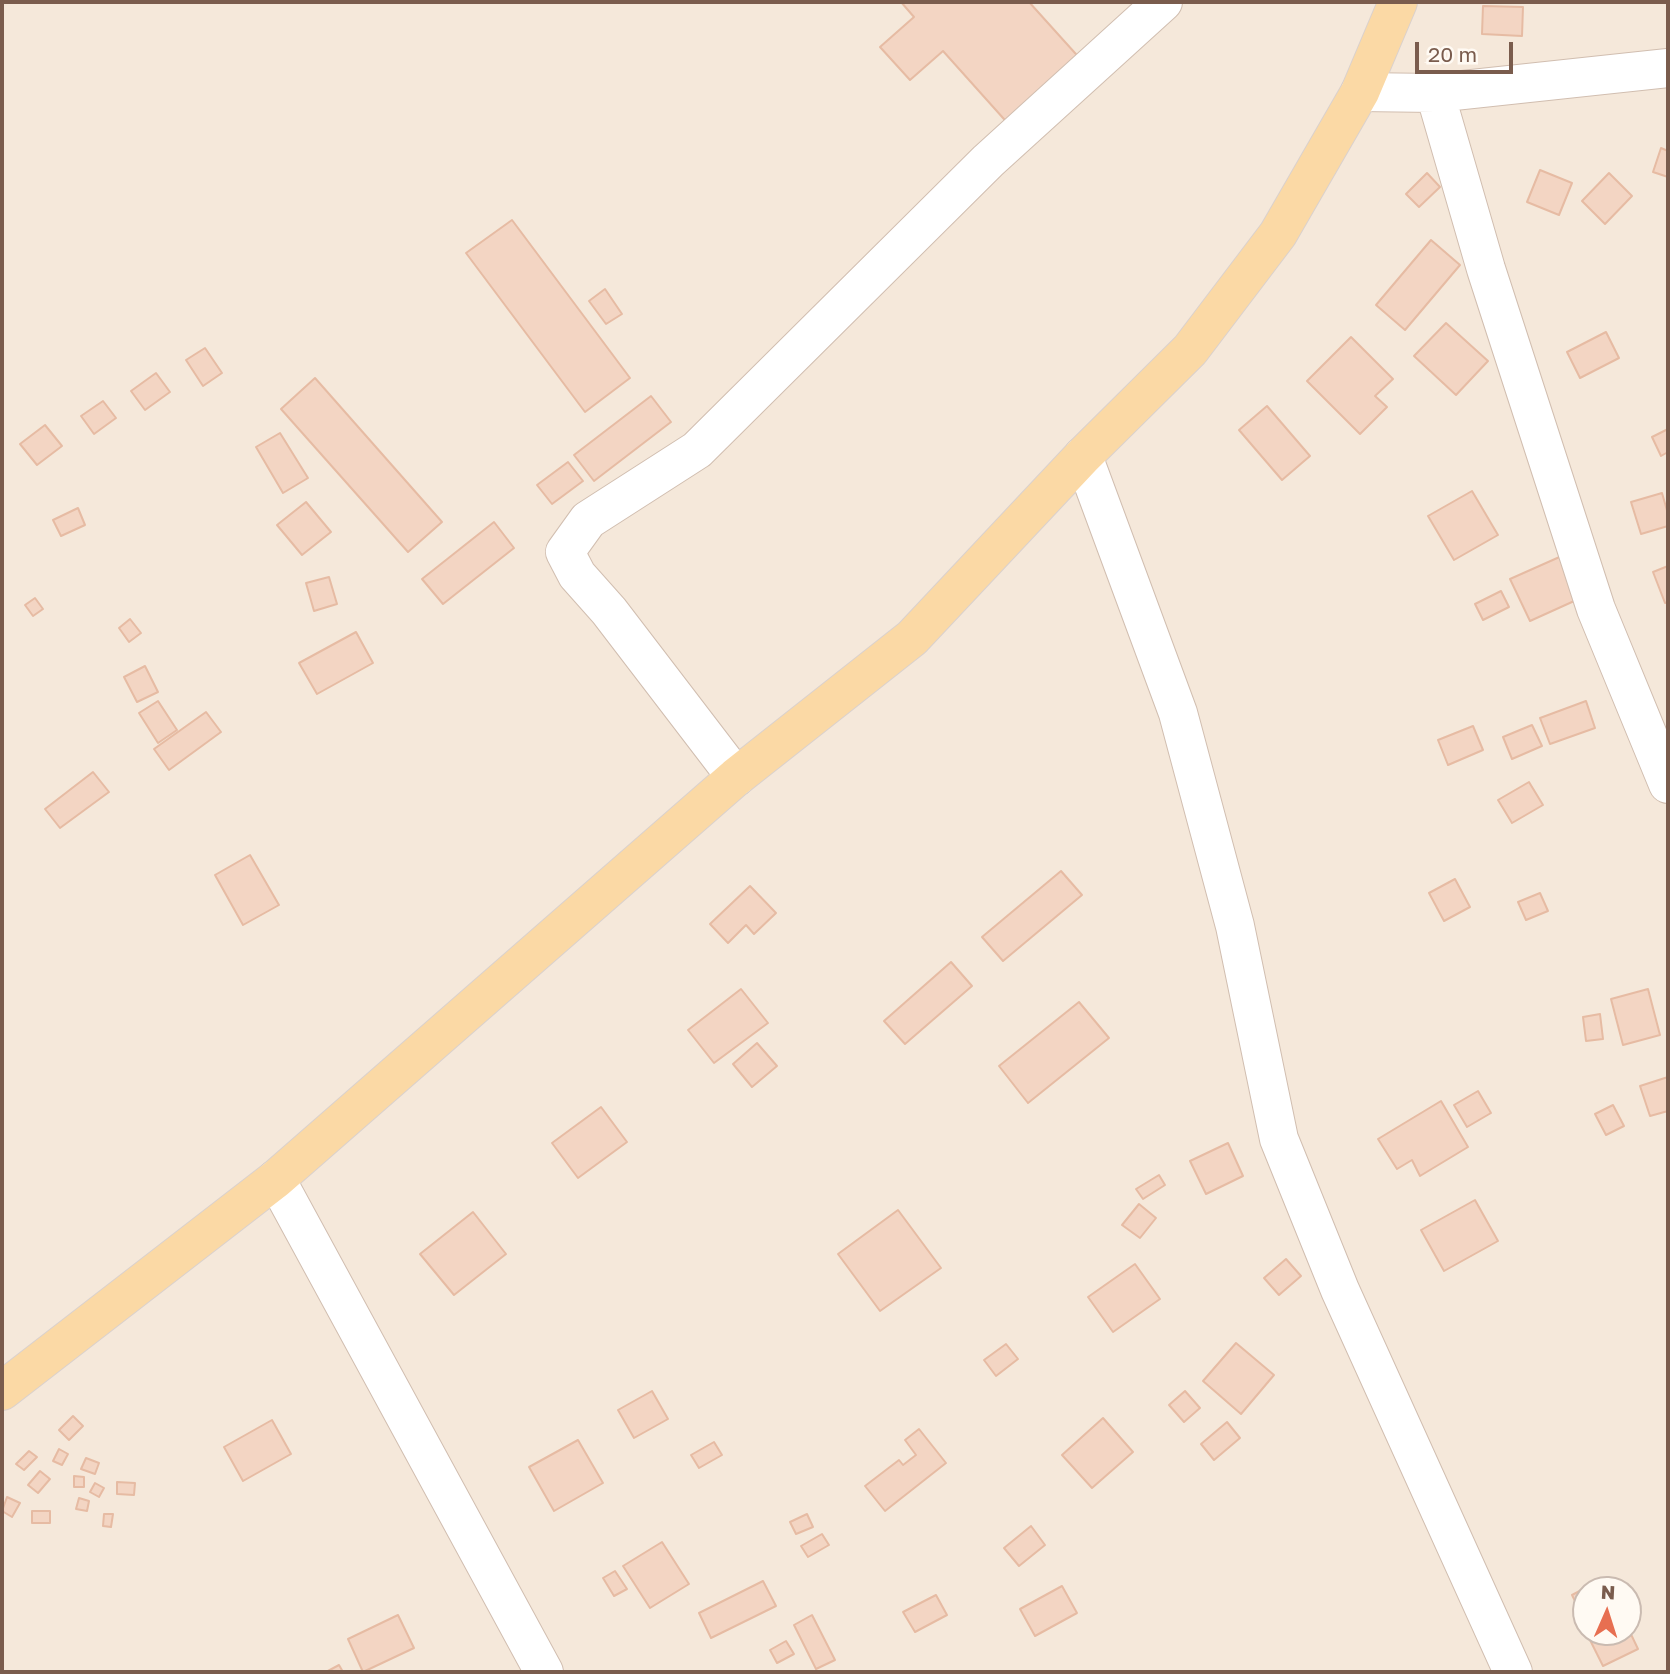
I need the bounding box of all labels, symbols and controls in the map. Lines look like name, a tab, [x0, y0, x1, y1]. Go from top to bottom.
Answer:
scale bar	[1418, 28, 1516, 72]
text: 20 m	[1428, 41, 1477, 67]
north arrow	[1572, 1576, 1642, 1646]
text: N	[1600, 1580, 1616, 1603]

